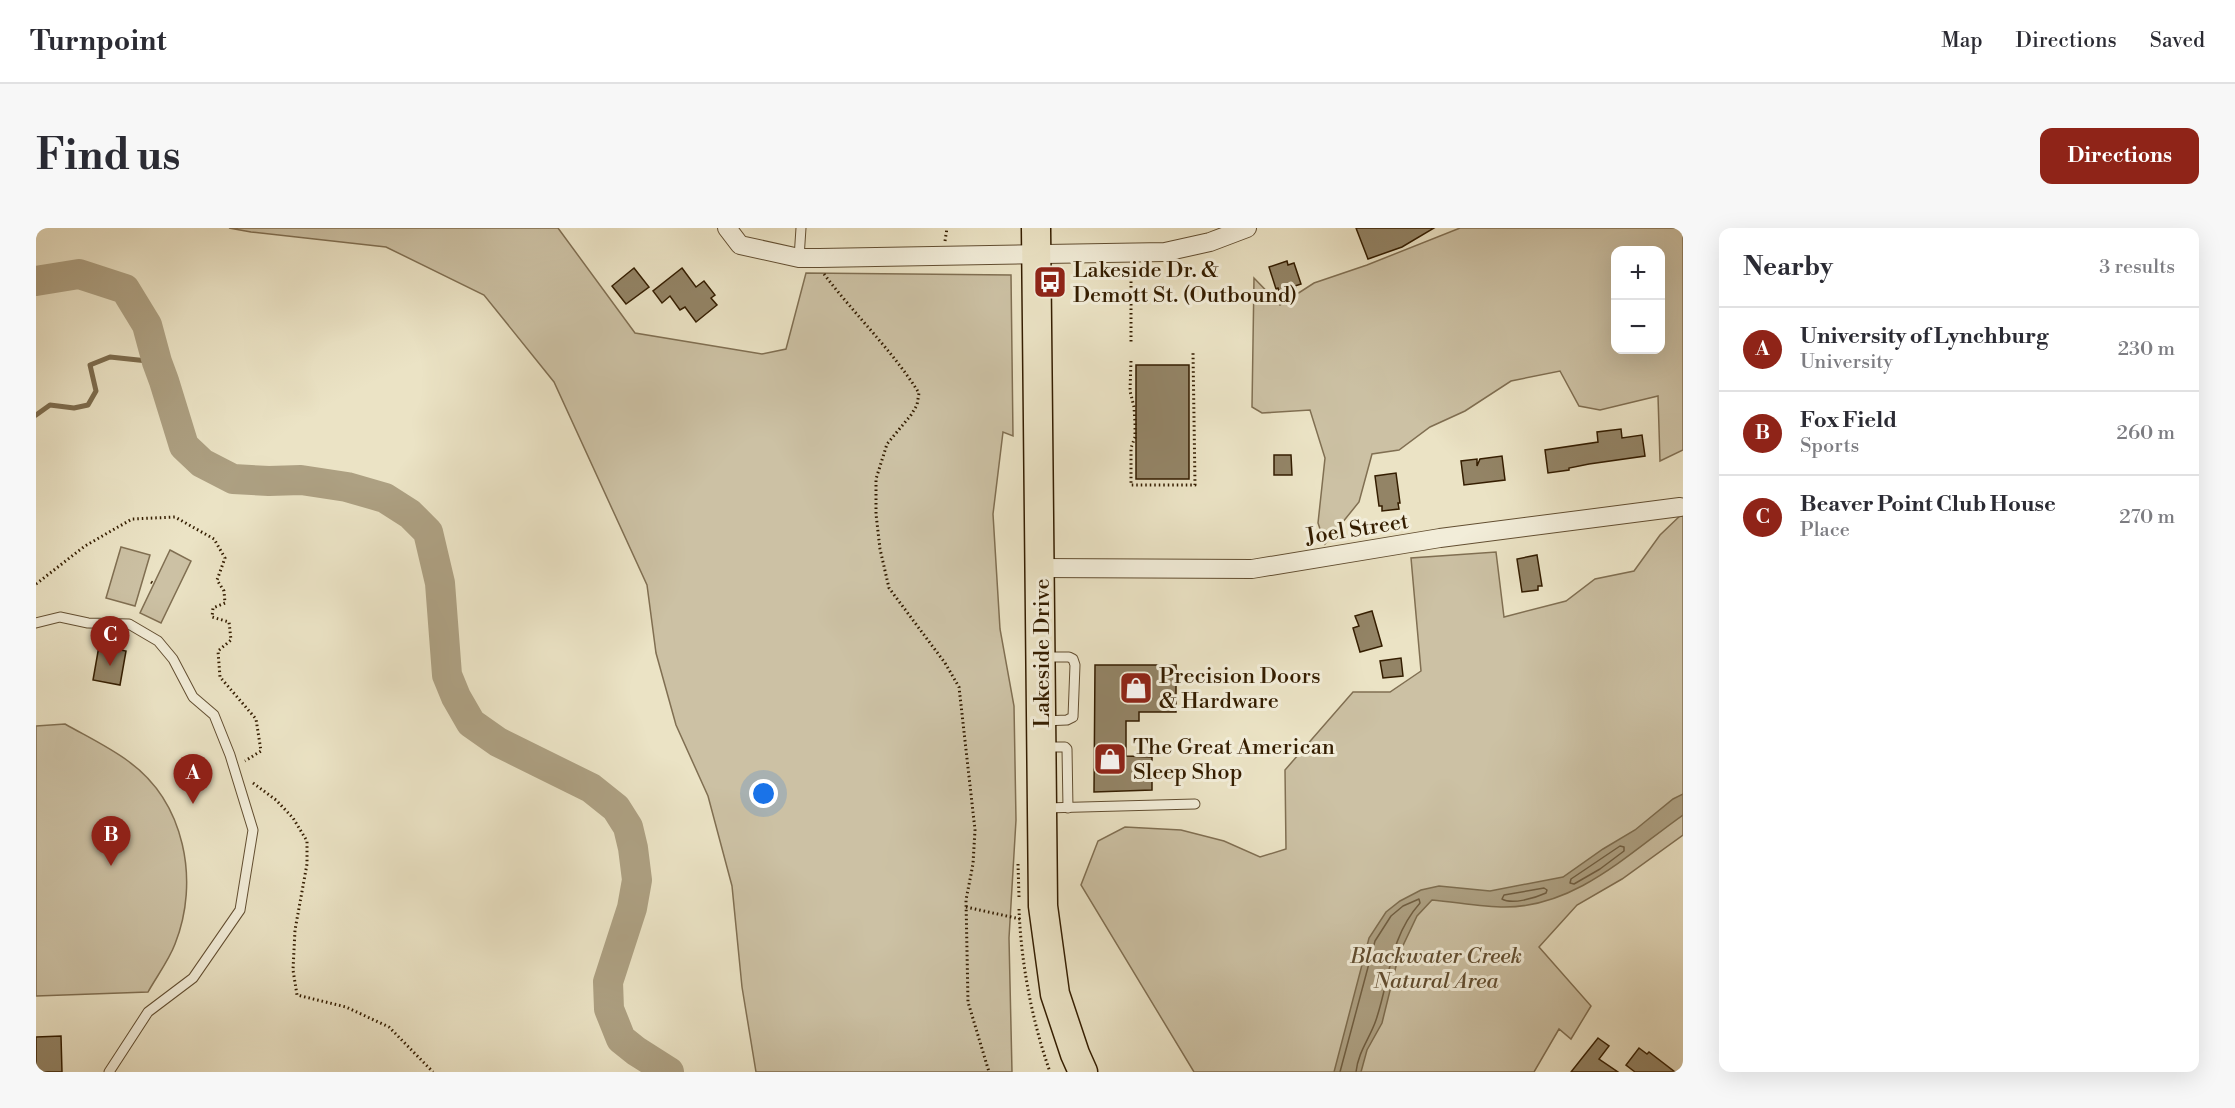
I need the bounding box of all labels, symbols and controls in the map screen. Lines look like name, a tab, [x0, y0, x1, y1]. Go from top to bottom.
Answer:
text: Turnpoint	[30, 24, 166, 59]
text: Map	[1941, 28, 1983, 54]
text: Directions	[2016, 28, 2117, 54]
text: Saved	[2150, 28, 2205, 54]
button: Directions	[2040, 128, 2199, 184]
text: Find us	[36, 130, 180, 183]
map controls	[1611, 246, 1665, 354]
button: +	[1611, 246, 1665, 300]
text: Nearby	[1743, 251, 1833, 283]
text: 3 results	[2099, 255, 2175, 280]
place label: Lakeside Dr. & Demott St. (Outbound)	[1073, 257, 1297, 309]
bus stop icon: Lakeside Dr. & Demott St. (Outbound)	[1032, 264, 1068, 300]
button: −	[1611, 300, 1665, 354]
text: University of Lynchburg	[1800, 323, 2048, 350]
text: A	[1755, 337, 1770, 362]
text: 230 m	[2118, 337, 2175, 362]
text: University	[1800, 350, 1893, 375]
text: Fox Field	[1800, 407, 1897, 434]
text: B	[1755, 421, 1770, 446]
text: 260 m	[2117, 421, 2175, 446]
text: Sports	[1800, 434, 1859, 459]
text: Beaver Point Club House	[1800, 491, 2056, 518]
text: C	[1755, 505, 1770, 530]
text: 270 m	[2119, 505, 2175, 530]
street label: Joel Street	[1303, 508, 1411, 551]
text: Place	[1800, 518, 1850, 543]
street label: Lakeside Drive	[1029, 578, 1056, 728]
pin: C	[90, 616, 130, 666]
place label: Precision Doors & Hardware	[1159, 663, 1321, 715]
shop icon: Precision Doors & Hardware	[1118, 670, 1154, 706]
place label: The Great American Sleep Shop	[1133, 734, 1335, 786]
shop icon: The Great American Sleep Shop	[1092, 741, 1128, 777]
pin: A	[174, 754, 212, 804]
your location	[749, 779, 778, 808]
pin: B	[92, 816, 130, 866]
park label: Blackwater Creek Natural Area	[1349, 943, 1522, 995]

